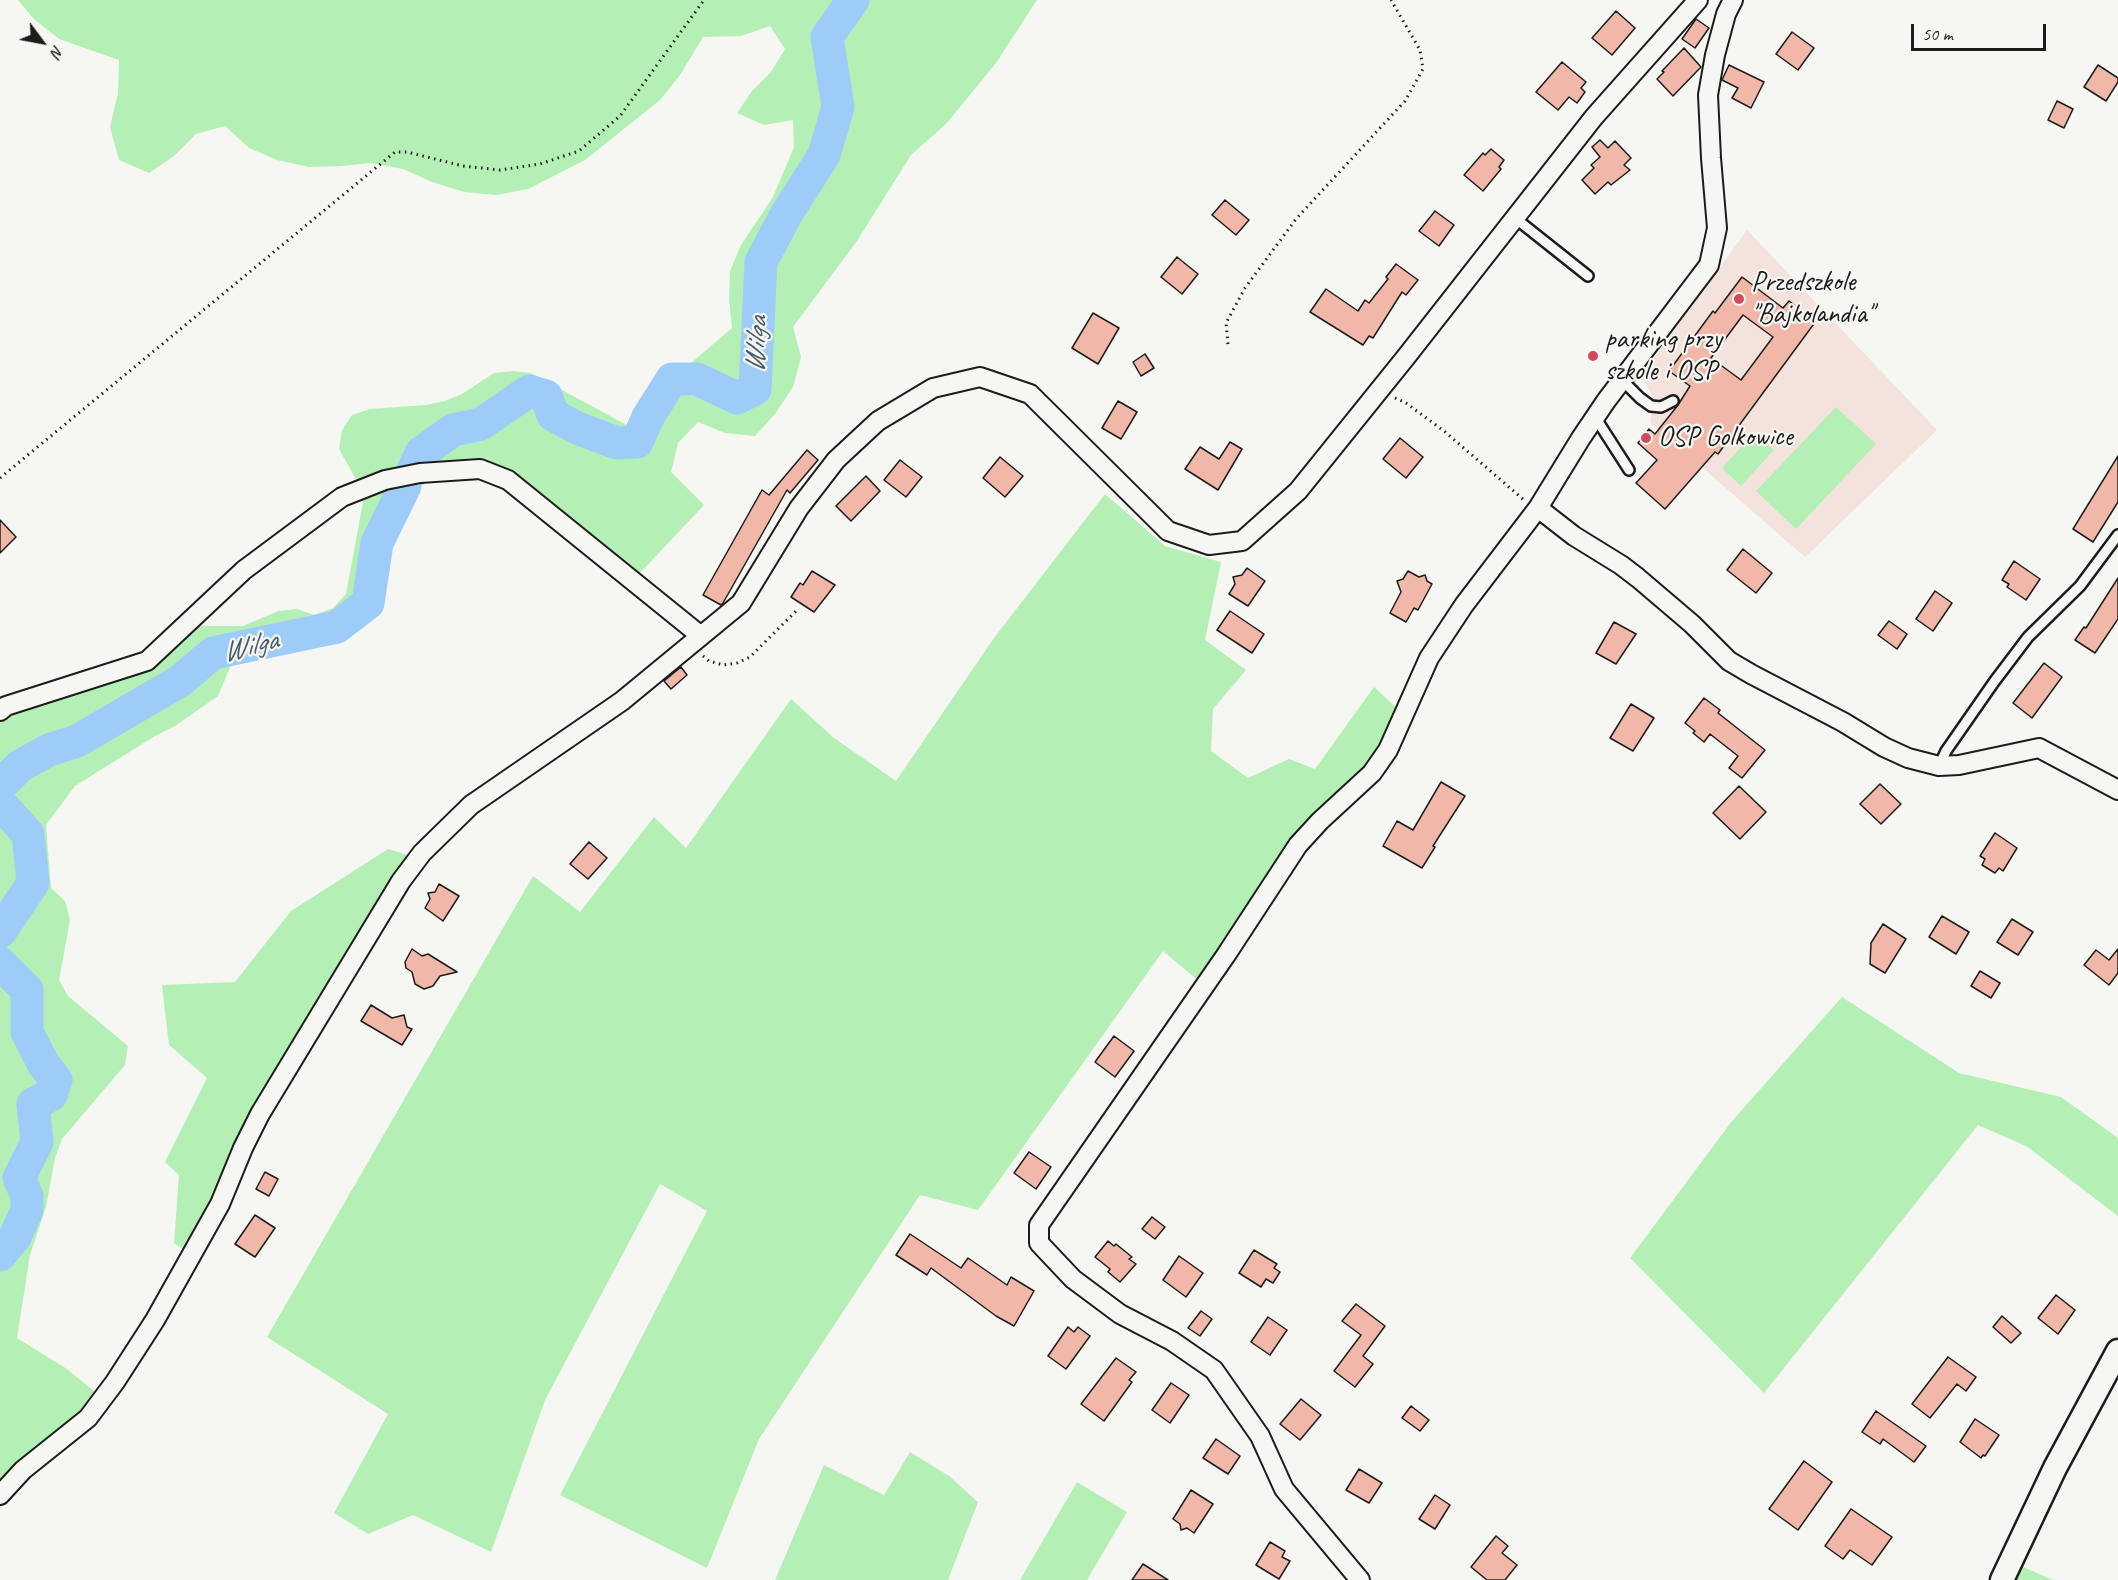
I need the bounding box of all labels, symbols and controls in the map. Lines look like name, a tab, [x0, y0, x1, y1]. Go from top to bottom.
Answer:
north arrow	[12, 12, 72, 72]
scale bar	[1914, 12, 2049, 50]
text: 50 m	[1922, 23, 1953, 45]
text: N	[46, 42, 68, 61]
place label: Przedszkole "Bajkolandia"	[1751, 266, 1873, 332]
marker: Przedszkole "Bajkolandia"	[1732, 292, 1746, 306]
water label: Wilga	[738, 316, 776, 374]
place label: parking przy szkole i OSP	[1605, 323, 1722, 389]
marker: parking przy szkole i OSP	[1586, 349, 1600, 363]
place label: OSP Golkowice	[1658, 421, 1793, 455]
marker: OSP Golkowice	[1639, 431, 1653, 445]
water label: Wilga	[219, 623, 281, 671]

